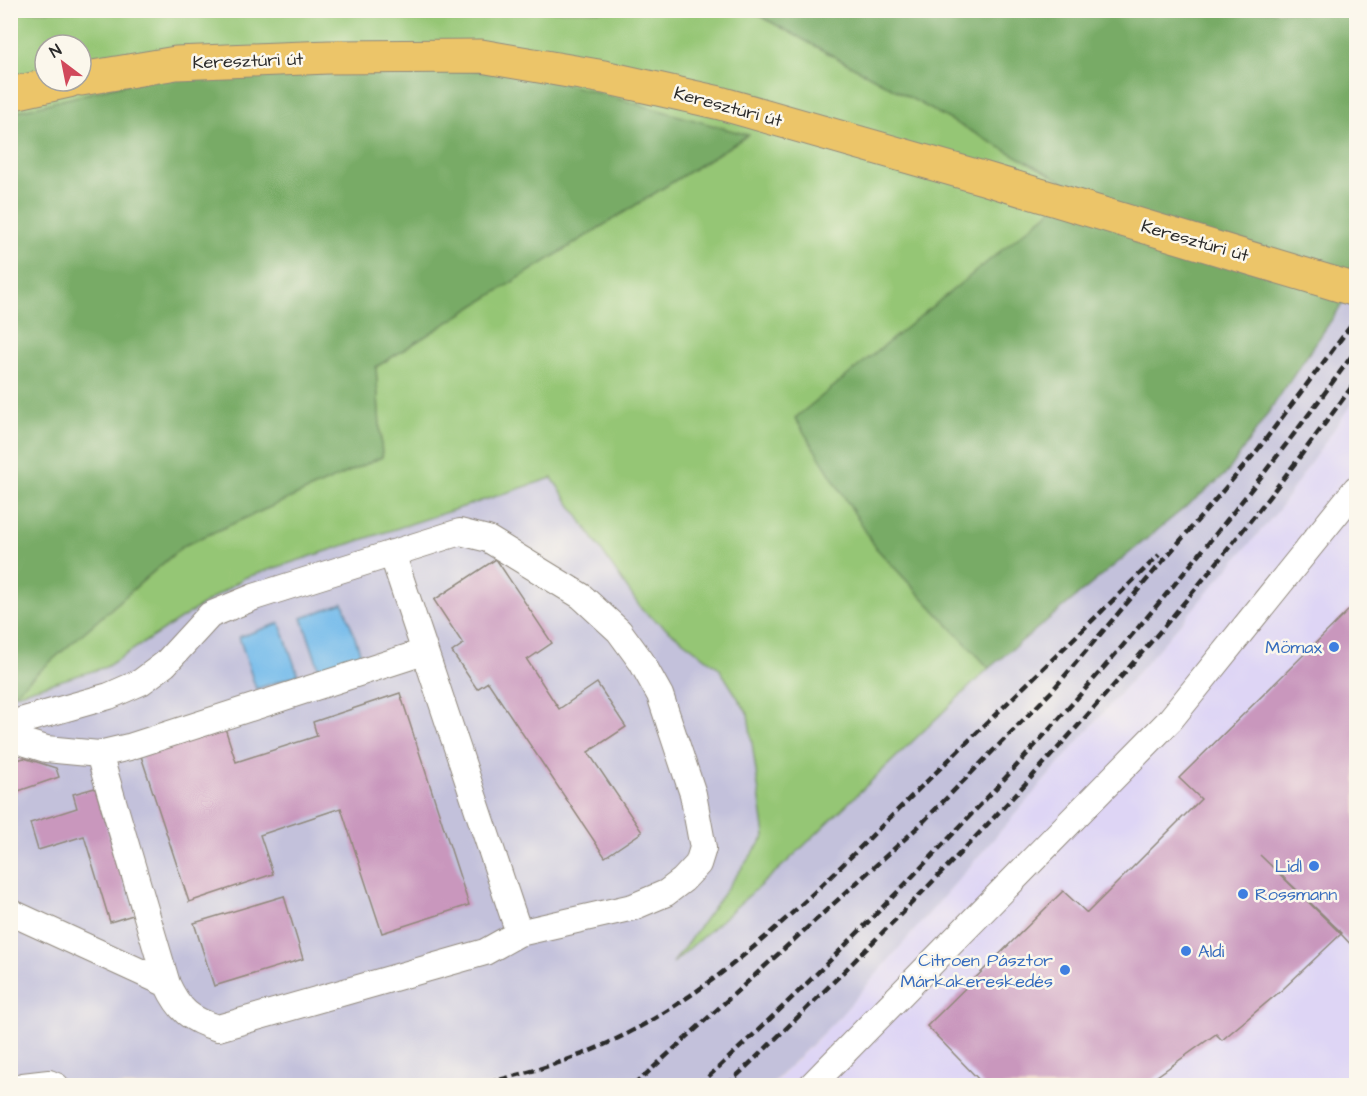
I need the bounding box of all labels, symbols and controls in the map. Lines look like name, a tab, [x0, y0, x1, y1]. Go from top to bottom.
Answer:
north arrow	[33, 33, 93, 93]
text: N	[45, 39, 66, 63]
street label: Keresztúri út	[192, 47, 305, 75]
street label: Keresztúri út	[671, 81, 786, 134]
street label: Keresztúri út	[1138, 214, 1252, 269]
place label: Mömax	[1265, 635, 1323, 660]
marker: Mömax	[1327, 640, 1341, 654]
place label: Lidl	[1275, 854, 1302, 879]
marker: Lidl	[1307, 859, 1321, 873]
place label: Rossmann	[1255, 882, 1337, 907]
marker: Rossmann	[1236, 887, 1250, 901]
place label: Aldi	[1198, 939, 1225, 964]
marker: Aldi	[1179, 944, 1193, 958]
place label: Citroen Pásztor Márkakereskedés	[901, 948, 1053, 994]
marker: Citroen Pásztor Márkakereskedés	[1058, 963, 1072, 977]

